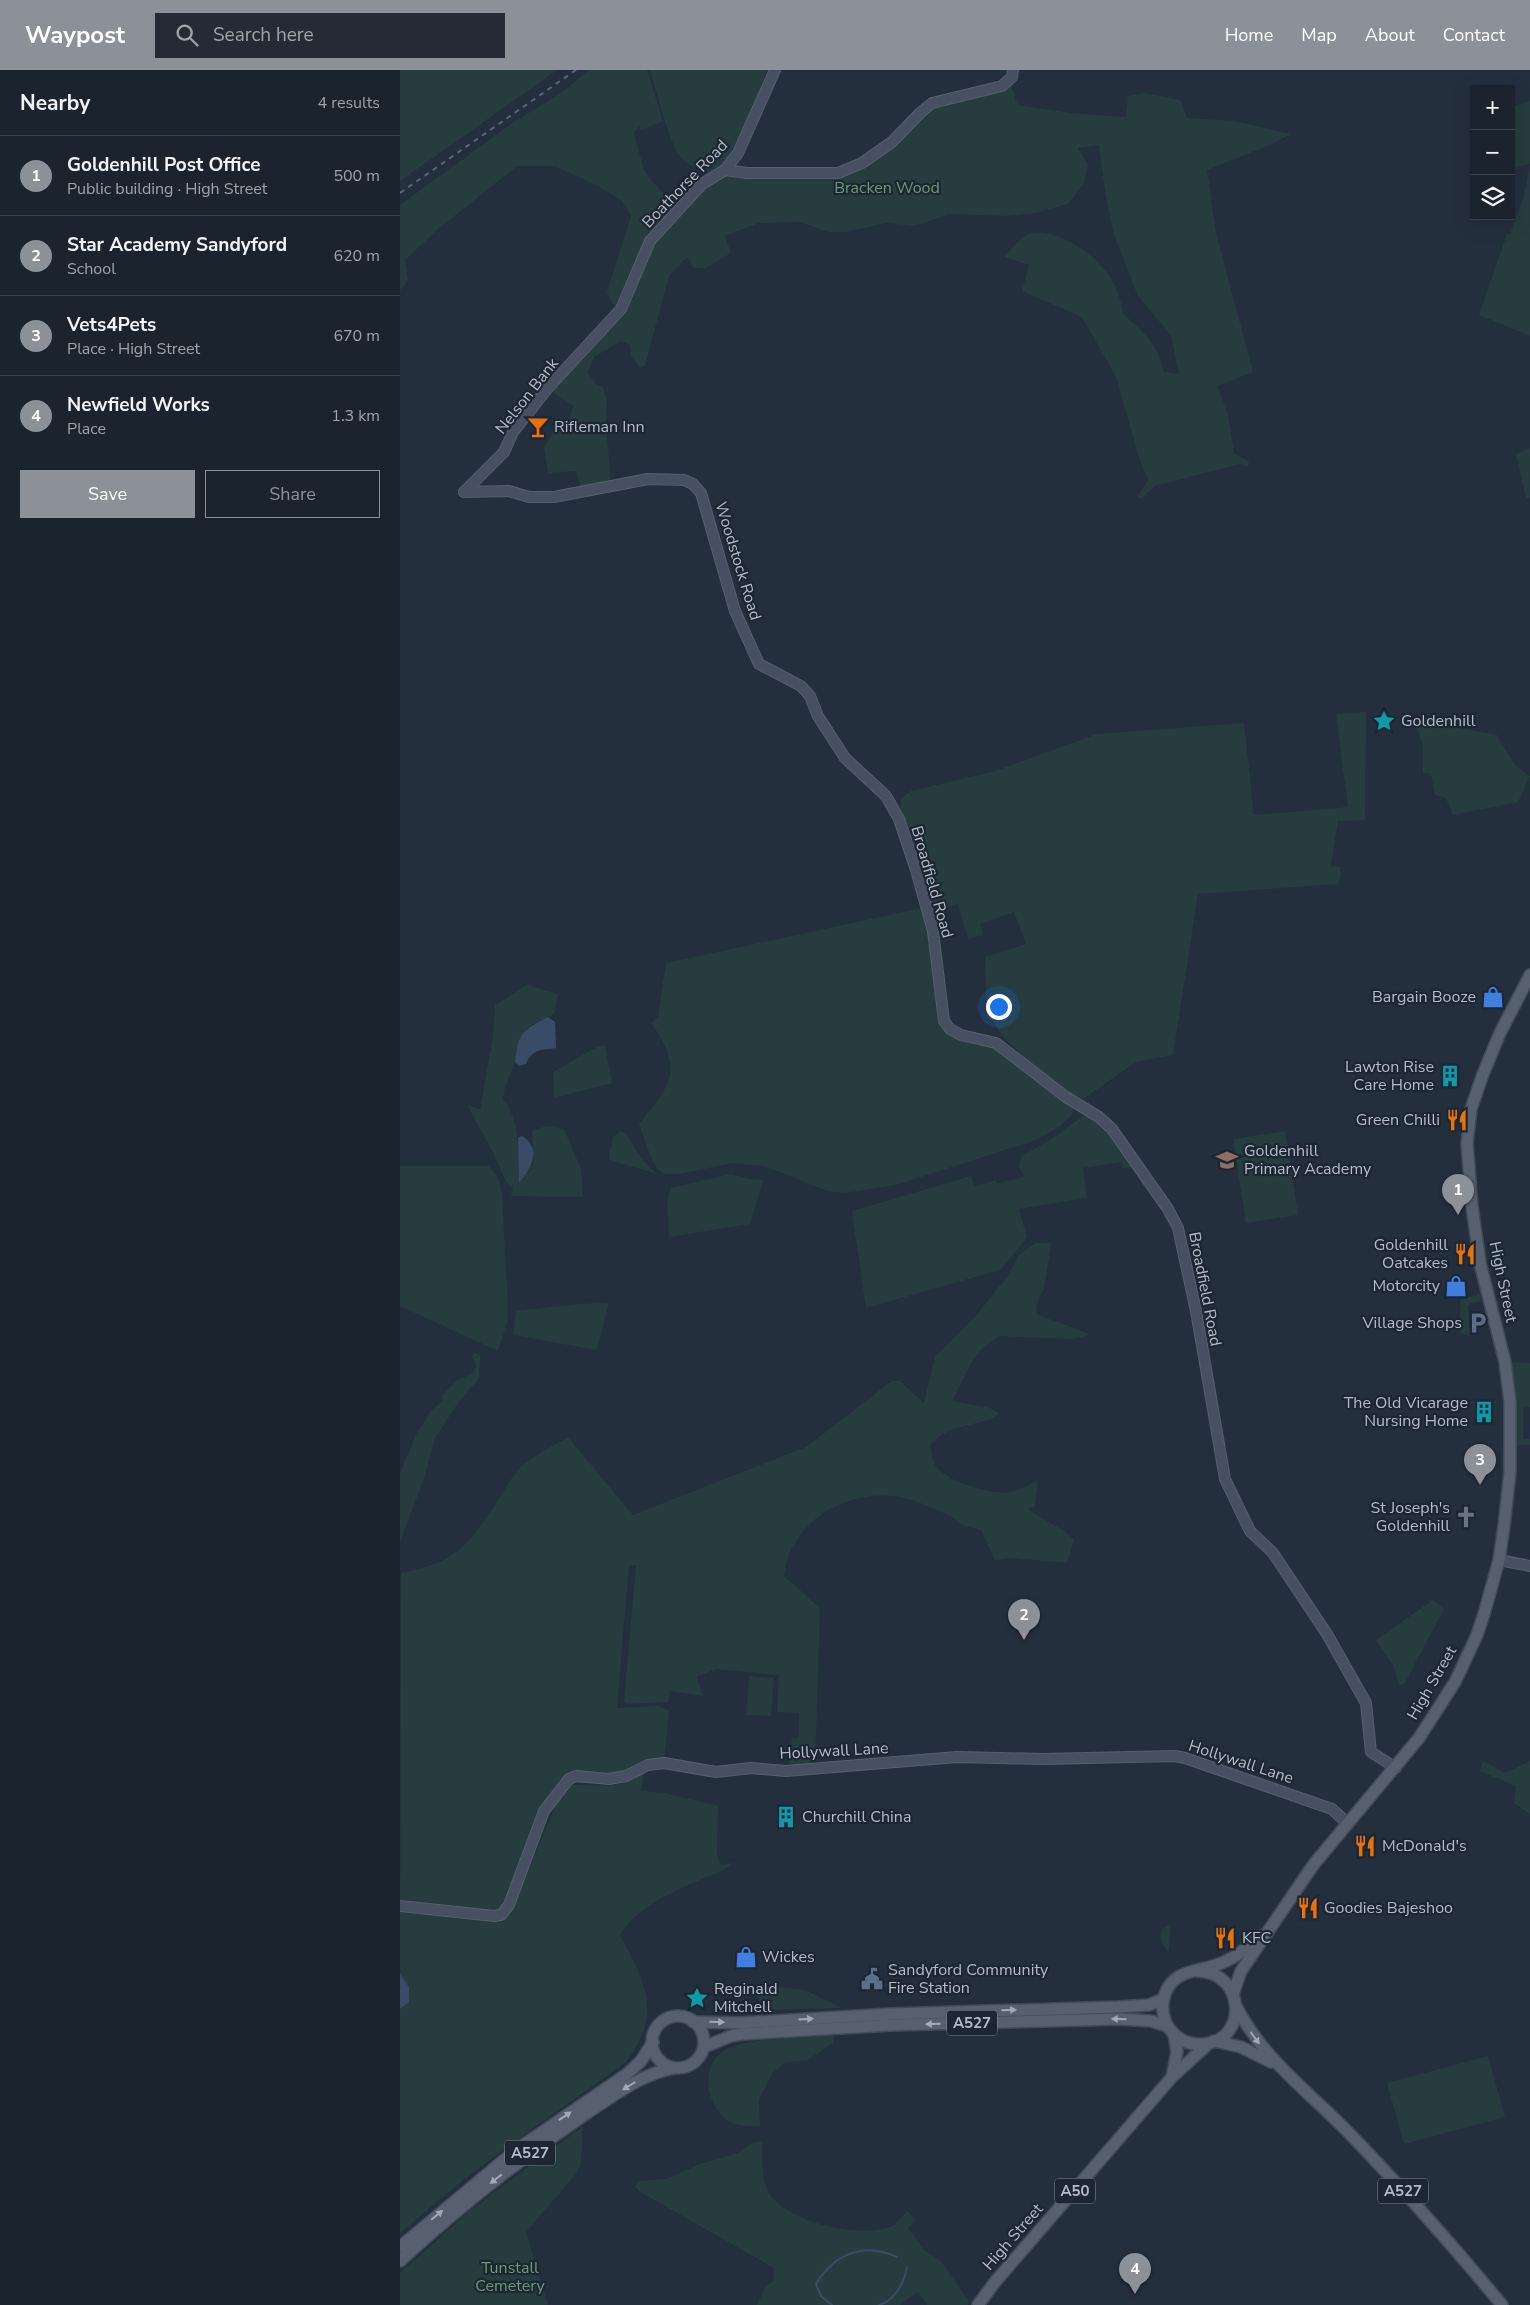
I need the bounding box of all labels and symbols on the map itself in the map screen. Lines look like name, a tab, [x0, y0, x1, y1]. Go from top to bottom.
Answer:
street label: Boathorse Road	[637, 135, 733, 233]
park label: Bracken Wood	[834, 177, 940, 199]
street label: Nelson Bank	[490, 353, 564, 439]
bar icon: Rifleman Inn	[525, 414, 551, 440]
place label: Rifleman Inn	[554, 416, 645, 438]
street label: Woodstock Road	[710, 499, 766, 623]
place icon: Goldenhill	[1371, 708, 1397, 734]
place label: Goldenhill	[1401, 710, 1476, 732]
street label: Broadfield Road	[905, 823, 959, 941]
shop icon: Bargain Booze	[1480, 984, 1506, 1010]
place label: Bargain Booze	[1372, 986, 1476, 1008]
your location	[986, 994, 1012, 1020]
place label: Lawton Rise Care Home	[1345, 1056, 1434, 1096]
building icon: Lawton Rise Care Home	[1437, 1063, 1463, 1089]
restaurant icon: Green Chilli	[1444, 1107, 1470, 1133]
place label: Green Chilli	[1356, 1109, 1440, 1131]
place label: Goldenhill Primary Academy	[1244, 1140, 1372, 1180]
school or university icon: Goldenhill Primary Academy	[1214, 1147, 1240, 1173]
pin: 1	[1442, 1174, 1474, 1215]
street label: Broadfield Road	[1183, 1230, 1227, 1348]
place label: Goldenhill Oatcakes	[1374, 1234, 1448, 1274]
street label: High Street	[1484, 1240, 1522, 1325]
restaurant icon: Goldenhill Oatcakes	[1452, 1241, 1478, 1267]
shop icon: Motorcity	[1443, 1273, 1469, 1299]
place label: Motorcity	[1372, 1275, 1441, 1297]
parking icon: Village Shops	[1465, 1310, 1491, 1336]
place label: Village Shops	[1361, 1312, 1462, 1334]
place label: The Old Vicarage Nursing Home	[1344, 1392, 1468, 1432]
building icon: The Old Vicarage Nursing Home	[1471, 1399, 1497, 1425]
pin: 3	[1464, 1444, 1496, 1485]
place label: St Joseph's Goldenhill	[1371, 1497, 1450, 1537]
church icon: St Joseph's Goldenhill	[1453, 1504, 1479, 1530]
pin: 2	[1008, 1599, 1040, 1640]
street label: High Street	[1402, 1642, 1462, 1724]
street label: Hollywall Lane	[1186, 1735, 1296, 1789]
street label: Hollywall Lane	[779, 1737, 889, 1765]
building icon: Churchill China	[773, 1804, 799, 1830]
place label: Churchill China	[802, 1806, 911, 1828]
restaurant icon: McDonald's	[1352, 1833, 1378, 1859]
place label: McDonald's	[1382, 1835, 1467, 1857]
restaurant icon: Goodies Bajeshoo	[1295, 1895, 1321, 1921]
place label: Goodies Bajeshoo	[1324, 1897, 1453, 1919]
restaurant icon: KFC	[1212, 1925, 1238, 1951]
place label: KFC	[1242, 1927, 1272, 1949]
shop icon: Wickes	[733, 1944, 759, 1970]
place label: Wickes	[762, 1946, 815, 1968]
place label: Sandyford Community Fire Station	[888, 1959, 1049, 1999]
public building icon: Sandyford Community Fire Station	[859, 1966, 885, 1992]
place label: Reginald Mitchell	[714, 1978, 778, 2018]
place icon: Reginald Mitchell	[684, 1985, 710, 2011]
one-way arrow	[1001, 2006, 1017, 2014]
road number: A527	[947, 2010, 997, 2036]
one-way arrow	[798, 2015, 814, 2023]
one-way arrow	[1111, 2015, 1127, 2023]
one-way arrow	[709, 2019, 725, 2027]
one-way arrow	[925, 2020, 941, 2028]
one-way arrow	[1250, 2031, 1260, 2045]
one-way arrow	[622, 2081, 636, 2090]
one-way arrow	[559, 2111, 572, 2121]
road number: A527	[505, 2140, 555, 2166]
one-way arrow	[490, 2174, 503, 2185]
road number: A50	[1055, 2178, 1095, 2204]
road number: A527	[1378, 2178, 1428, 2204]
street label: High Street	[978, 2198, 1048, 2275]
one-way arrow	[431, 2210, 443, 2221]
pin: 4	[1119, 2253, 1151, 2294]
park label: Tunstall Cemetery	[475, 2257, 545, 2297]

